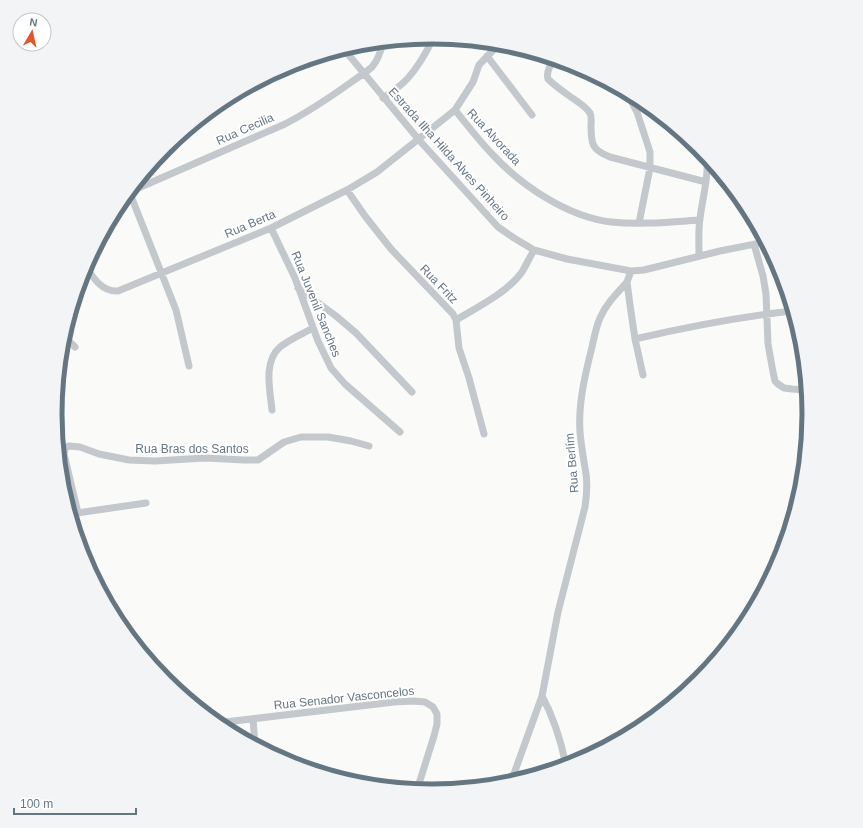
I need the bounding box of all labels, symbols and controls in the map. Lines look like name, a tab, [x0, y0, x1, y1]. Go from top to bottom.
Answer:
north arrow	[12, 12, 52, 52]
text: N	[29, 16, 38, 29]
street label: Estrada Ilha Hilda Alves Pinheiro	[386, 85, 513, 224]
street label: Rua Alvorada	[464, 106, 524, 168]
street label: Rua Cecilia	[214, 110, 276, 148]
street label: Rua Berta	[222, 207, 278, 241]
street label: Rua Juvenil Sanches	[288, 249, 344, 359]
street label: Rua Fritz	[417, 262, 461, 306]
street label: Rua Berlím	[562, 432, 582, 494]
street label: Rua Bras dos Santos	[135, 442, 249, 456]
street label: Rua Senador Vasconcelos	[273, 684, 415, 712]
scale bar	[14, 790, 136, 816]
text: 100 m	[20, 797, 53, 811]

